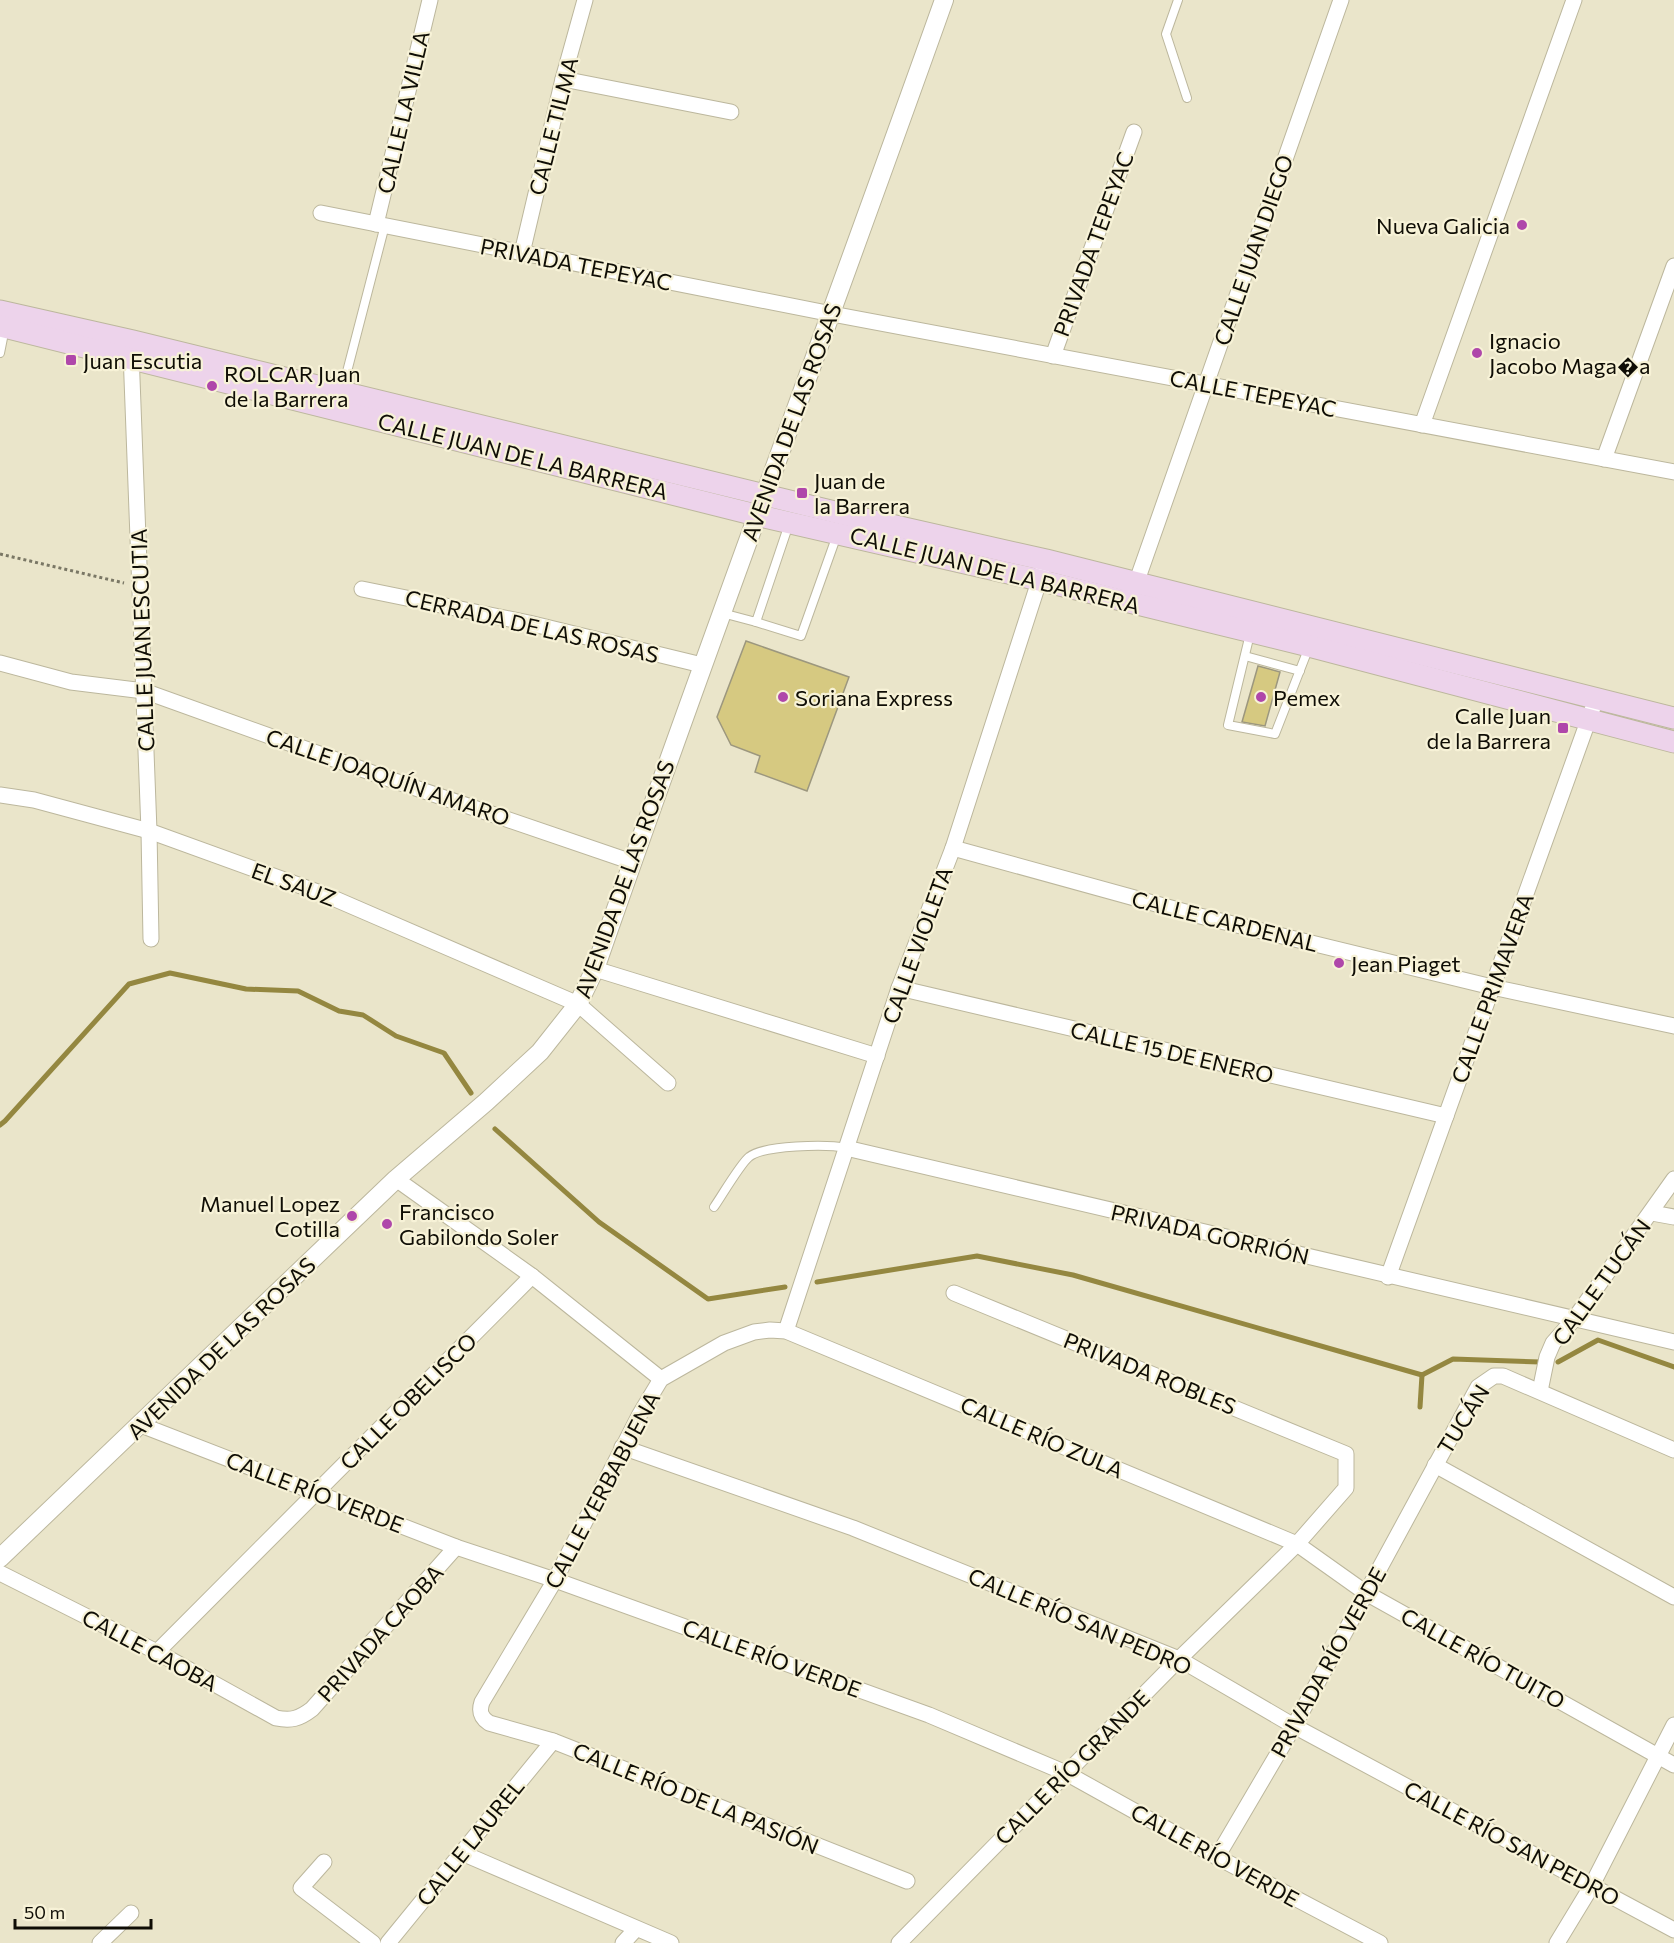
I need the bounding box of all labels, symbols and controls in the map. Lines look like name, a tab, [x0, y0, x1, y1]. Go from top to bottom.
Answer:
street label: CALLE LA VILLA	[371, 28, 435, 196]
street label: CALLE TILMA	[523, 54, 583, 198]
street label: PRIVADA TEPEYAC	[1047, 148, 1139, 340]
street label: CALLE JUAN DIEGO	[1208, 151, 1298, 349]
place label: Nueva Galicia	[1376, 212, 1510, 239]
marker: Nueva Galicia	[1515, 218, 1529, 232]
street label: PRIVADA TEPEYAC	[478, 232, 674, 296]
street label: AVENIDA DE LAS ROSAS	[735, 299, 847, 545]
place label: Ignacio Jacobo Maga�a	[1489, 327, 1650, 379]
marker: Ignacio Jacobo Maga�a	[1470, 346, 1484, 360]
place label: Juan Escutia	[83, 347, 202, 374]
marker: Juan Escutia	[64, 353, 78, 367]
place label: ROLCAR Juan de la Barrera	[224, 360, 361, 412]
street label: CALLE TEPEYAC	[1168, 364, 1338, 422]
marker: ROLCAR Juan de la Barrera	[205, 379, 219, 393]
street label: CALLE JUAN DE LA BARRERA	[375, 407, 671, 505]
place label: Juan de la Barrera	[814, 467, 910, 519]
marker: Juan de la Barrera	[795, 486, 809, 500]
street label: CALLE JUAN DE LA BARRERA	[847, 521, 1143, 619]
street label: CALLE JUAN ESCUTIA	[125, 528, 159, 752]
street label: CERRADA DE LAS ROSAS	[403, 584, 662, 668]
place label: Soriana Express	[795, 684, 953, 711]
place label: Pemex	[1273, 684, 1341, 711]
marker: Soriana Express	[776, 690, 790, 704]
marker: Pemex	[1254, 690, 1268, 704]
place label: Calle Juan de la Barrera	[1427, 702, 1551, 754]
marker: Calle Juan de la Barrera	[1556, 721, 1570, 735]
street label: CALLE JOAQUÍN AMARO	[263, 723, 513, 831]
street label: AVENIDA DE LAS ROSAS	[568, 756, 680, 1002]
street label: EL SAUZ	[248, 856, 340, 912]
street label: CALLE VIOLETA	[876, 863, 958, 1027]
street label: CALLE CARDENAL	[1129, 885, 1321, 957]
street label: CALLE PRIMAVERA	[1445, 889, 1539, 1087]
place label: Jean Piaget	[1351, 950, 1460, 977]
marker: Jean Piaget	[1332, 956, 1346, 970]
street label: CALLE 15 DE ENERO	[1068, 1016, 1276, 1088]
place label: Manuel Lopez Cotilla	[200, 1190, 340, 1242]
place label: Francisco Gabilondo Soler	[399, 1198, 559, 1250]
street label: PRIVADA GORRIÓN	[1108, 1198, 1312, 1270]
marker: Manuel Lopez Cotilla	[345, 1209, 359, 1223]
street label: CALLE TUCÁN	[1546, 1213, 1656, 1351]
marker: Francisco Gabilondo Soler	[380, 1217, 394, 1231]
street label: AVENIDA DE LAS ROSAS	[121, 1251, 321, 1445]
street label: PRIVADA ROBLES	[1060, 1326, 1240, 1420]
street label: CALLE OBELISCO	[334, 1327, 482, 1475]
street label: TUCÁN	[1431, 1379, 1495, 1459]
street label: CALLE YERBABUENA	[539, 1387, 665, 1593]
street label: CALLE RÍO ZULA	[956, 1391, 1128, 1483]
street label: CALLE RÍO VERDE	[222, 1446, 408, 1538]
street label: PRIVADA CAOBA	[311, 1559, 449, 1707]
street label: CALLE RÍO SAN PEDRO	[964, 1562, 1196, 1680]
street label: PRIVADA RÍO VERDE	[1264, 1562, 1392, 1762]
street label: CALLE RÍO TUITO	[1396, 1602, 1570, 1714]
street label: CALLE CAOBA	[78, 1603, 222, 1697]
street label: CALLE RÍO VERDE	[679, 1613, 865, 1703]
street label: CALLE RÍO GRANDE	[989, 1684, 1155, 1850]
street label: CALLE RÍO DE LA PASIÓN	[569, 1736, 823, 1860]
street label: CALLE LAUREL	[410, 1773, 530, 1911]
street label: CALLE RÍO SAN PEDRO	[1400, 1775, 1624, 1911]
street label: CALLE RÍO VERDE	[1126, 1798, 1304, 1912]
scale bar	[15, 1892, 152, 1930]
text: 50 m	[24, 1901, 65, 1923]

